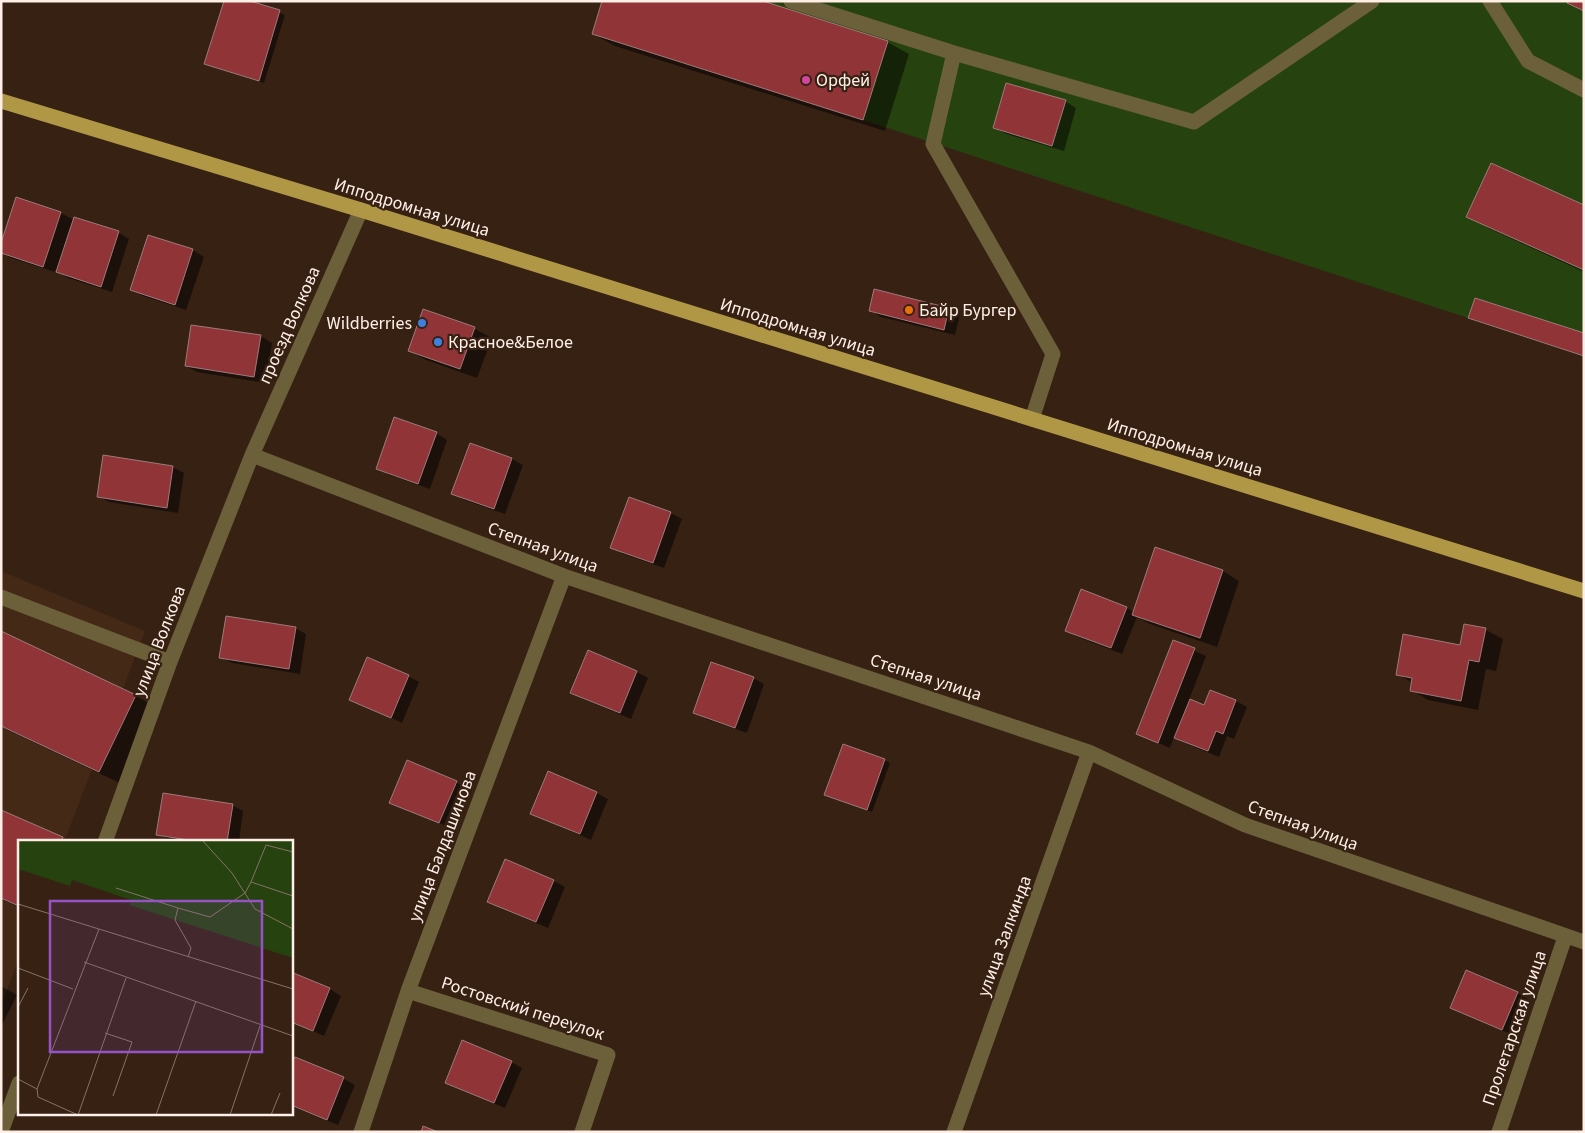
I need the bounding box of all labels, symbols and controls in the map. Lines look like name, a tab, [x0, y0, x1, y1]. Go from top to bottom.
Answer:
place label: Орфей	[816, 68, 870, 93]
marker: Орфей	[800, 74, 812, 86]
street label: Ипподромная улица	[331, 172, 493, 243]
street label: проезд Волкова	[252, 262, 327, 388]
street label: Ипподромная улица	[717, 292, 879, 363]
place label: Байр Бургер	[919, 298, 1016, 323]
marker: Байр Бургер	[903, 304, 915, 316]
place label: Wildberries	[327, 311, 412, 336]
marker: Wildberries	[416, 317, 428, 329]
place label: Красное&Белое	[448, 330, 573, 355]
marker: Красное&Белое	[432, 336, 444, 348]
street label: Ипподромная улица	[1104, 412, 1266, 483]
street label: Степная улица	[484, 516, 602, 579]
street label: улица Волкова	[127, 582, 192, 700]
street label: Степная улица	[867, 648, 985, 707]
street label: улица Балдашинова	[402, 767, 483, 925]
street label: Степная улица	[1244, 794, 1362, 857]
inset map	[18, 840, 292, 1116]
street label: улица Залкинда	[971, 872, 1038, 1000]
street label: Пролетарская улица	[1476, 947, 1553, 1109]
street label: Ростовский переулок	[438, 970, 608, 1047]

